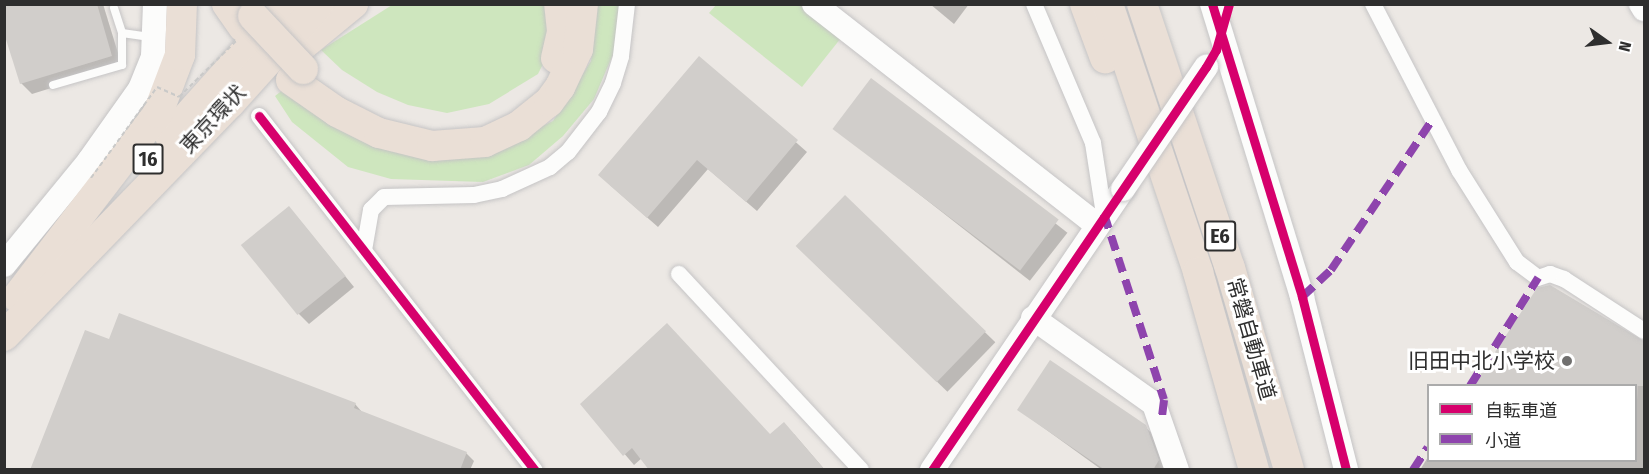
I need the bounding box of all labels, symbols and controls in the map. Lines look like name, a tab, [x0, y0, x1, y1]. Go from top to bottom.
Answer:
north arrow	[1577, 12, 1637, 72]
text: N	[1615, 40, 1635, 53]
street label: 東京環状	[175, 80, 251, 158]
road number: 16	[132, 142, 164, 176]
road number: E6	[1204, 219, 1236, 253]
street label: 常磐自動車道	[1222, 275, 1280, 403]
place label: 旧田中北小学校	[1408, 348, 1555, 374]
marker: 旧田中北小学校	[1560, 354, 1574, 368]
legend	[1427, 384, 1637, 462]
text: 自転車道	[1485, 400, 1557, 422]
text: 小道	[1485, 430, 1521, 452]

